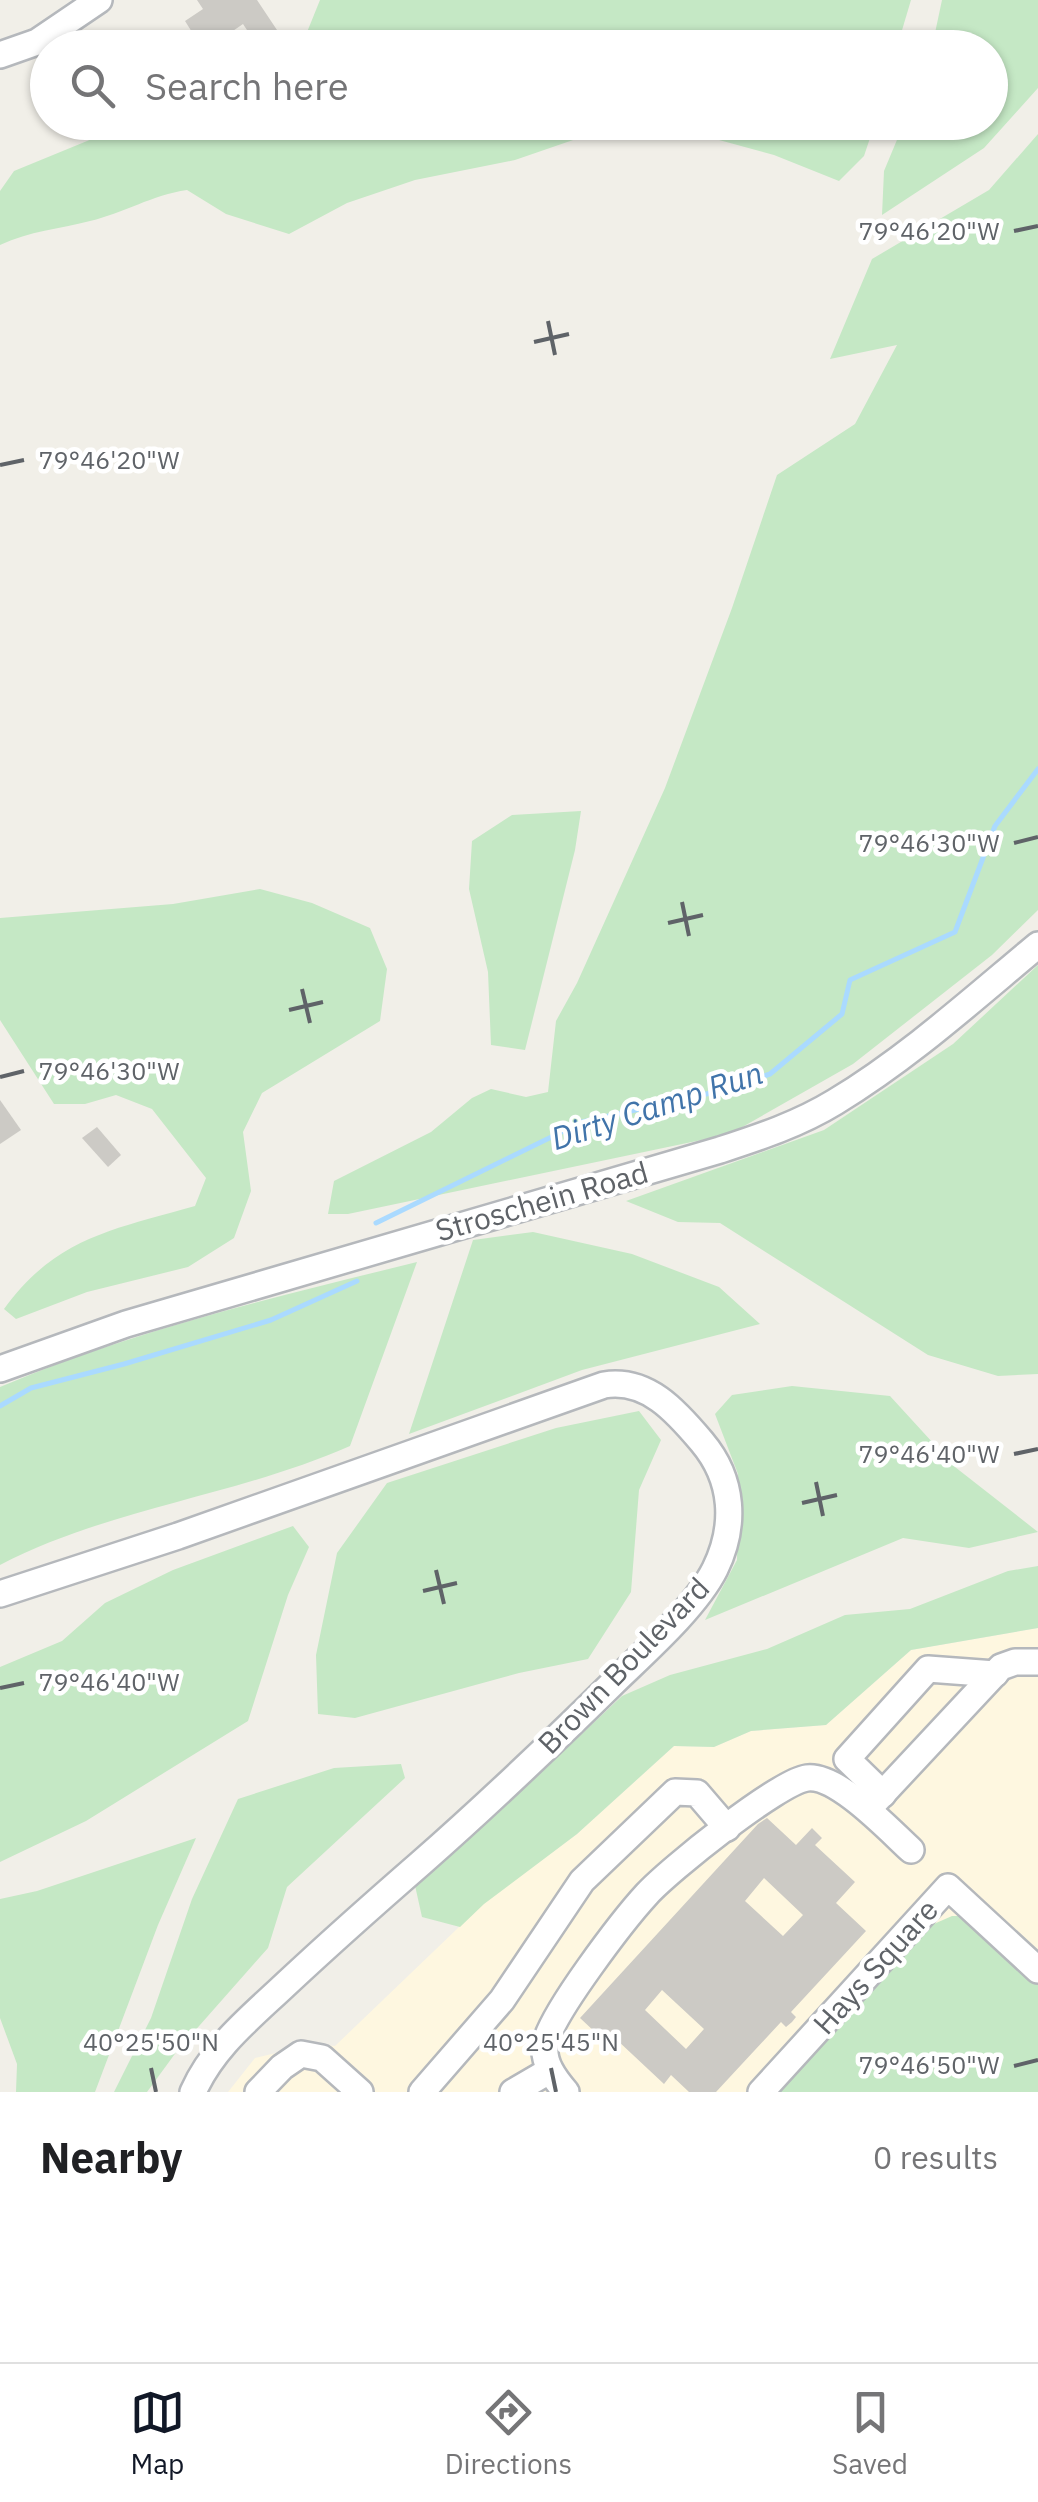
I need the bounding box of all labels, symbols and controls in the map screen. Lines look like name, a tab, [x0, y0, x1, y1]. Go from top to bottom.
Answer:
search box	[30, 30, 1008, 140]
icon: search	[65, 58, 120, 113]
text: Search here	[145, 61, 349, 110]
text: 79°46'20"W	[859, 214, 999, 247]
text: 79°46'20"W	[39, 443, 179, 476]
text: 79°46'30"W	[859, 826, 999, 859]
water label: Dirty Camp Run	[545, 1051, 768, 1159]
text: 79°46'30"W	[39, 1054, 179, 1087]
street label: Stroschein Road	[431, 1152, 652, 1250]
text: 79°46'40"W	[859, 1437, 999, 1470]
street label: Brown Boulevard	[529, 1568, 717, 1762]
text: 79°46'40"W	[39, 1665, 179, 1698]
street label: Hays Square	[804, 1890, 946, 2042]
text: 40°25'50"N	[83, 2025, 219, 2058]
text: 40°25'45"N	[483, 2025, 619, 2058]
text: 79°46'50"W	[859, 2048, 999, 2081]
text: Nearby	[40, 2130, 182, 2185]
text: 0 results	[873, 2136, 998, 2178]
tab: Map	[130, 2385, 185, 2482]
tab: Directions	[445, 2385, 572, 2482]
tab: Saved	[832, 2385, 908, 2482]

